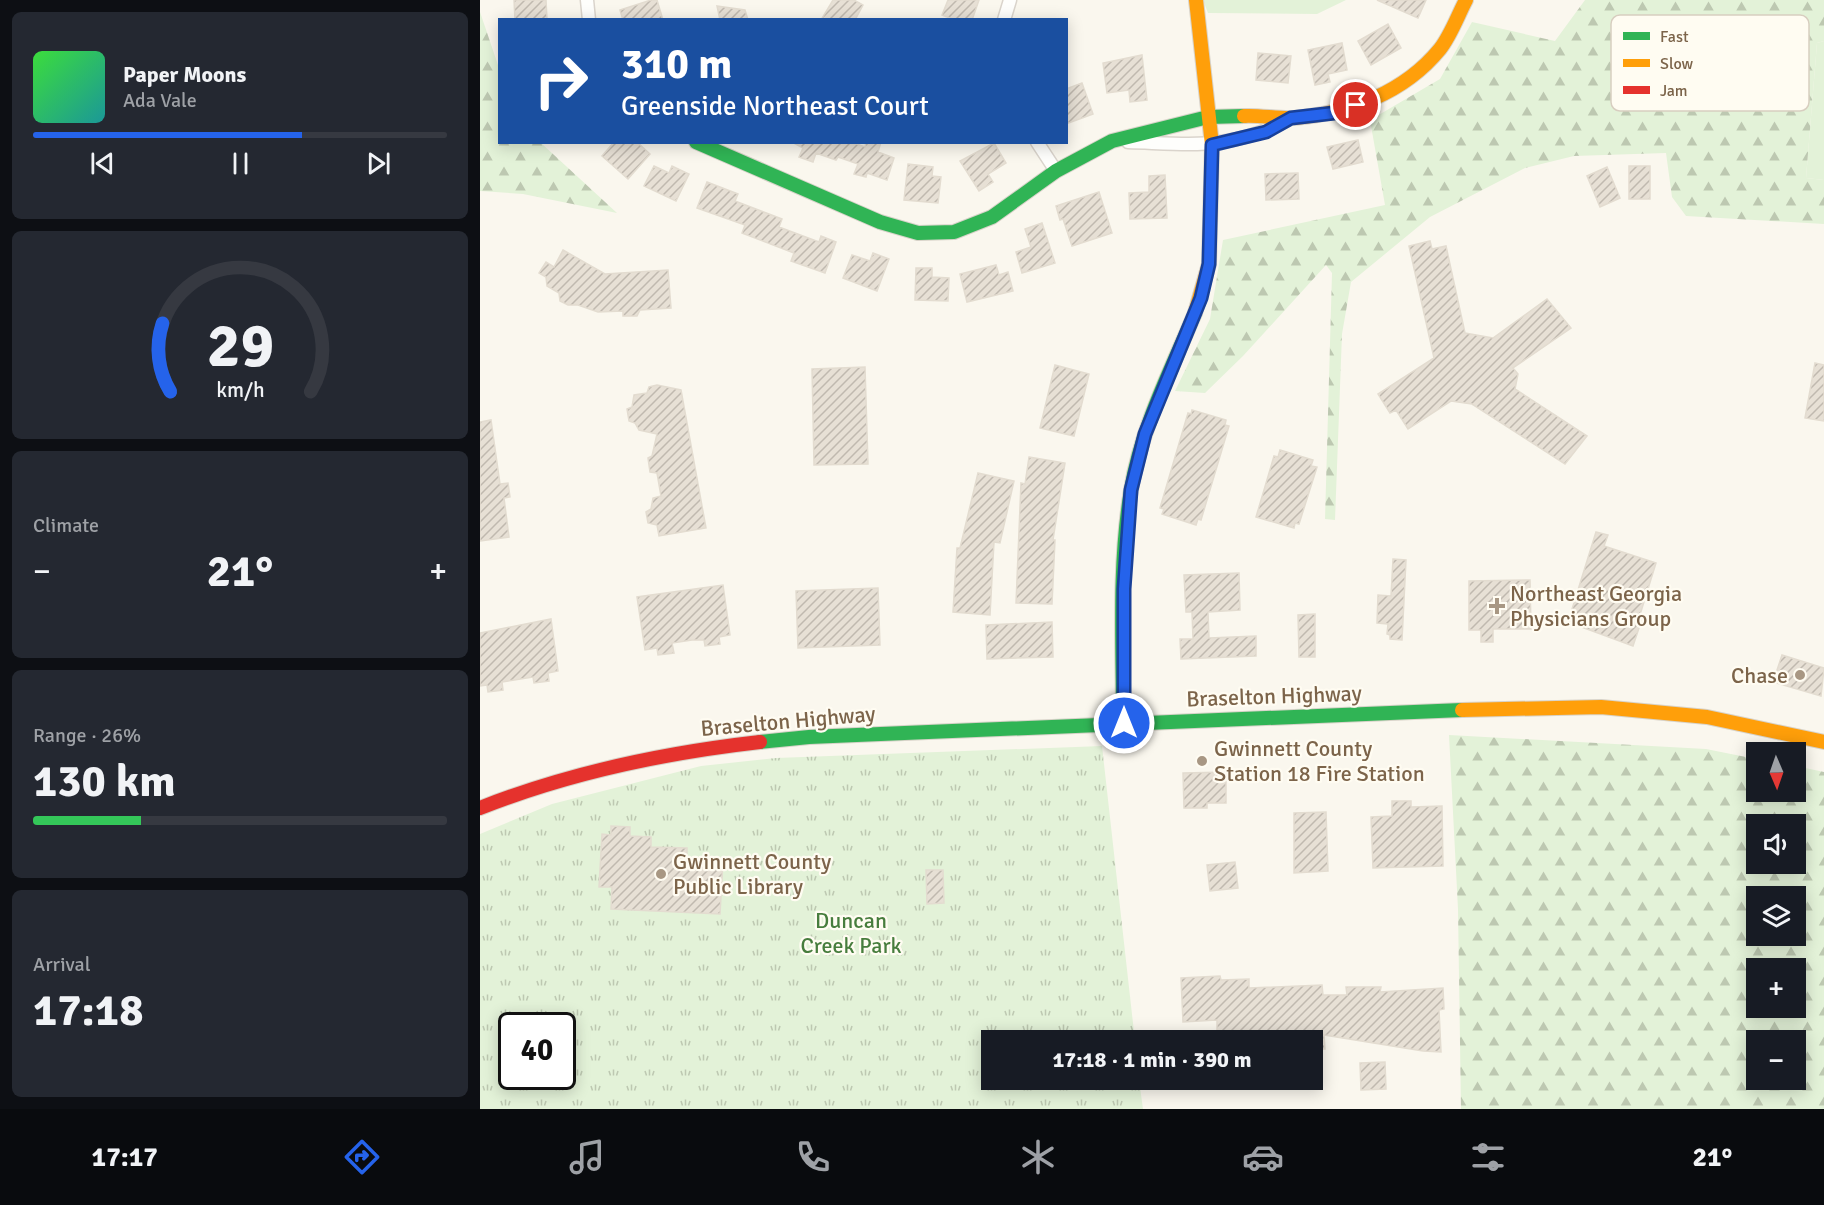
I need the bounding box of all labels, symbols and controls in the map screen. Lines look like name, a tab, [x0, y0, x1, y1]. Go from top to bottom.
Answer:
legend	[1611, 15, 1809, 111]
text: Fast	[1660, 27, 1689, 47]
text: 310 m	[621, 39, 732, 90]
icon: right	[522, 42, 600, 120]
text: Slow	[1660, 54, 1694, 74]
text: Paper Moons	[123, 61, 246, 88]
pin	[1330, 79, 1381, 130]
text: Jam	[1660, 81, 1688, 101]
text: Ada Vale	[123, 88, 197, 113]
icon: arrive	[1339, 88, 1372, 121]
text: Greenside Northeast Court	[621, 90, 929, 123]
icon: previous	[86, 147, 119, 180]
icon: pause	[224, 147, 257, 180]
icon: next	[362, 147, 395, 180]
text: 29	[206, 307, 274, 384]
text: km/h	[216, 378, 264, 404]
text: Climate	[33, 513, 99, 538]
text: 21°	[207, 544, 273, 599]
text: −	[33, 551, 51, 592]
text: +	[429, 551, 447, 592]
place label: Northeast Georgia Physicians Group	[1510, 580, 1682, 632]
marker: Northeast Georgia Physicians Group	[1488, 597, 1506, 615]
place label: Chase	[1731, 662, 1788, 689]
marker: Chase	[1793, 668, 1807, 682]
street label: Braselton Highway	[1186, 679, 1363, 713]
position arrow	[1092, 691, 1156, 755]
street label: Braselton Highway	[699, 700, 877, 742]
text: Range · 26%	[33, 723, 141, 748]
place label: Gwinnett County Station 18 Fire Station	[1214, 735, 1425, 787]
north arrow	[1746, 742, 1806, 802]
map controls	[1746, 742, 1806, 1090]
text: 130 km	[33, 754, 176, 809]
marker: Gwinnett County Station 18 Fire Station	[1195, 754, 1209, 768]
button: sound	[1746, 814, 1806, 874]
place label: Gwinnett County Public Library	[673, 848, 832, 900]
marker: Gwinnett County Public Library	[654, 867, 668, 881]
button: layers	[1746, 886, 1806, 946]
park label: Duncan Creek Park	[800, 907, 902, 959]
text: Arrival	[33, 952, 91, 977]
button: +	[1746, 958, 1806, 1018]
text: 17:18	[33, 983, 143, 1038]
speed limit sign: 40	[498, 1012, 576, 1090]
button: −	[1746, 1030, 1806, 1090]
text: 17:18 · 1 min · 390 m	[1052, 1046, 1252, 1073]
icon: directions	[341, 1136, 383, 1178]
icon: music	[566, 1136, 608, 1178]
icon: phone	[792, 1136, 834, 1178]
icon: climate	[1017, 1136, 1059, 1178]
icon: car	[1242, 1136, 1284, 1178]
icon: filters	[1467, 1136, 1509, 1178]
text: 17:17	[92, 1141, 158, 1174]
text: 21°	[1692, 1141, 1732, 1174]

